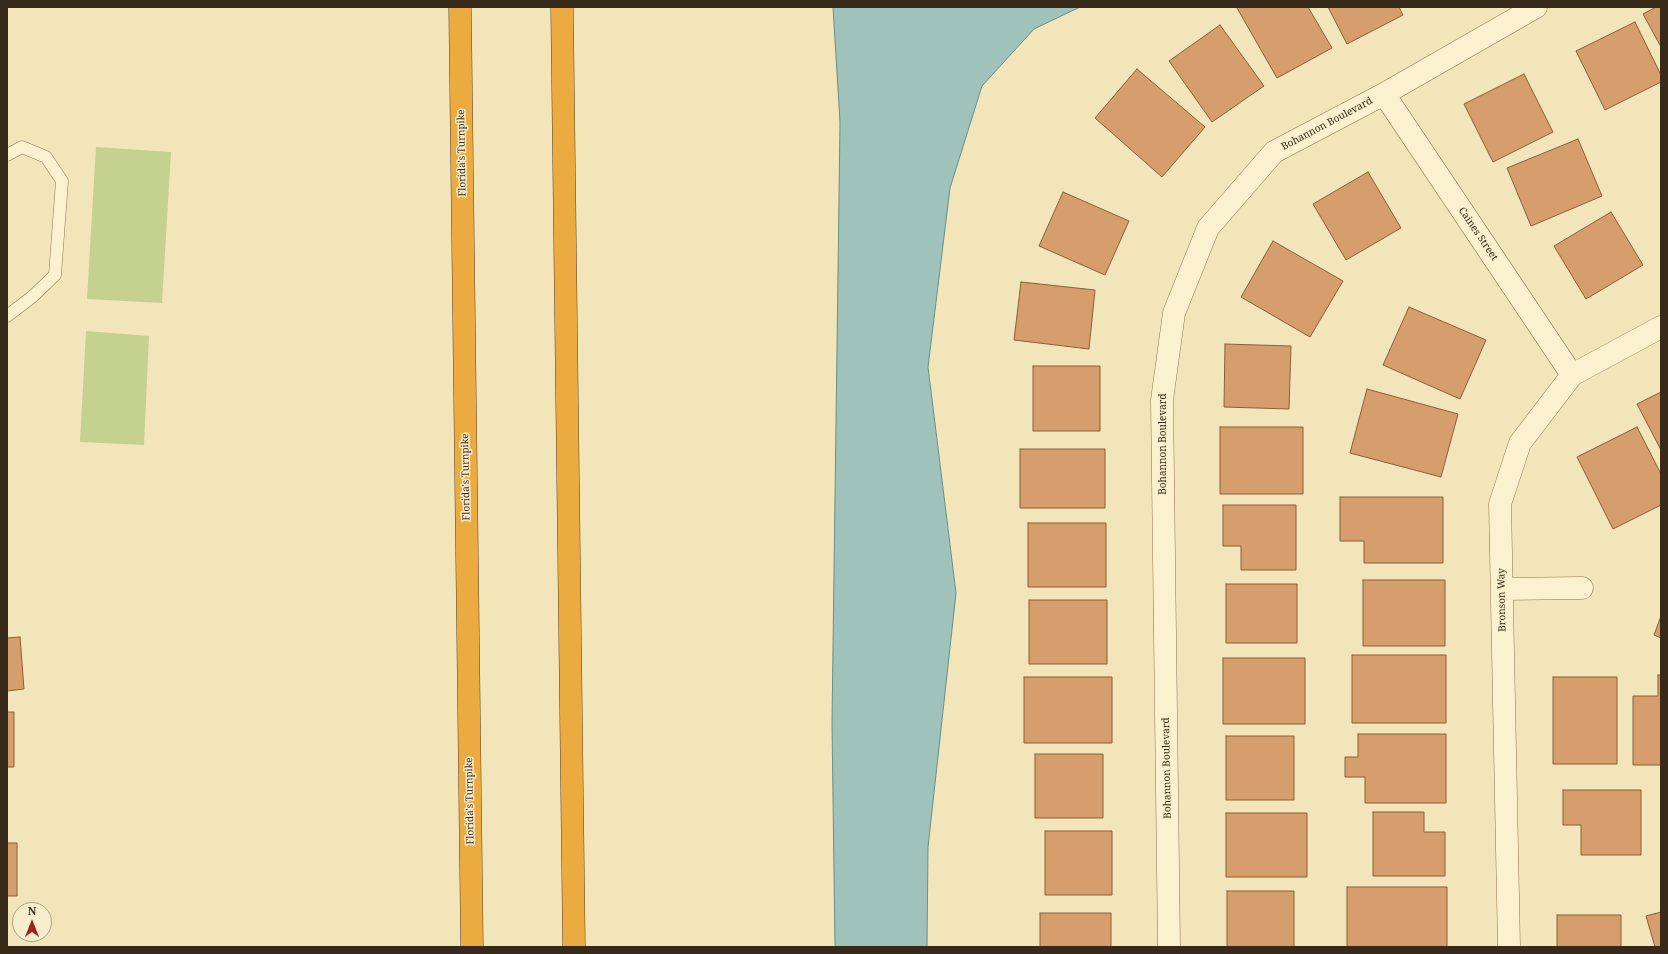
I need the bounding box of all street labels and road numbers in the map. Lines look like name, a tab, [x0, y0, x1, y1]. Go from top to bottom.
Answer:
street label: Bohannon Boulevard	[1279, 95, 1375, 153]
street label: Florida's Turnpike	[455, 109, 469, 197]
street label: Caines Street	[1456, 205, 1500, 263]
street label: Bohannon Boulevard	[1157, 393, 1169, 495]
street label: Florida's Turnpike	[459, 433, 473, 521]
street label: Bronson Way	[1495, 568, 1509, 632]
street label: Bohannon Boulevard	[1160, 717, 1174, 819]
street label: Florida's Turnpike	[463, 757, 477, 845]

